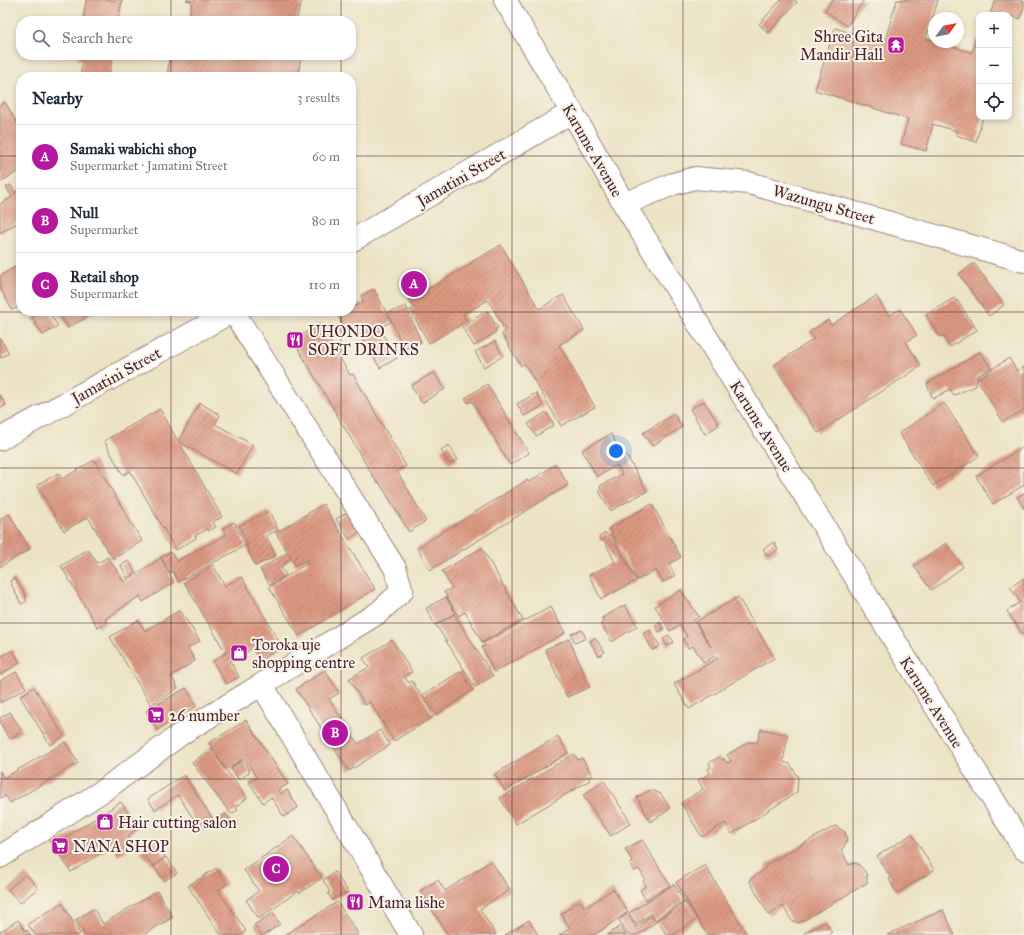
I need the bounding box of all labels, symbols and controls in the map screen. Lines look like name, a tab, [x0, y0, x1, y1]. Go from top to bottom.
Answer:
north arrow	[928, 12, 964, 48]
map controls	[976, 12, 1012, 120]
button: +	[976, 12, 1012, 48]
search box	[16, 16, 356, 60]
icon: search	[30, 27, 52, 49]
place label: Shree Gita Mandir Hall	[800, 27, 884, 64]
text: Search here	[62, 29, 133, 47]
temple icon: Shree Gita Mandir Hall	[886, 35, 906, 55]
button: −	[976, 48, 1012, 84]
button: locate	[976, 84, 1012, 120]
text: Nearby	[32, 88, 83, 109]
text: 3 results	[297, 90, 340, 106]
street label: Karume Avenue	[558, 100, 627, 200]
text: Samaki wabichi shop	[70, 140, 197, 158]
street label: Jamatini Street	[412, 144, 510, 212]
text: A	[41, 149, 49, 165]
text: 60 m	[312, 149, 340, 165]
text: Supermarket · Jamatini Street	[70, 158, 228, 174]
street label: Wazungu Street	[770, 181, 877, 229]
text: Null	[70, 204, 99, 222]
text: B	[41, 213, 49, 229]
text: 80 m	[312, 213, 340, 229]
text: Supermarket	[70, 222, 138, 238]
text: Retail shop	[70, 268, 139, 286]
pin: A	[401, 269, 427, 299]
text: C	[41, 277, 49, 293]
text: 110 m	[308, 277, 340, 293]
text: Supermarket	[70, 286, 138, 302]
place label: UHONDO SOFT DRINKS	[308, 322, 419, 359]
restaurant icon: UHONDO SOFT DRINKS	[285, 330, 305, 350]
street label: Jamatini Street	[66, 343, 165, 410]
street label: Karume Avenue	[726, 377, 797, 476]
your location	[606, 441, 626, 461]
place label: Toroka uje shopping centre	[252, 635, 355, 673]
shop icon: Toroka uje shopping centre	[229, 643, 249, 663]
street label: Karume Avenue	[896, 653, 967, 752]
supermarket icon: 26 number	[146, 705, 166, 725]
place label: 26 number	[169, 706, 239, 725]
pin: B	[322, 718, 348, 748]
shop icon: Hair cutting salon	[95, 812, 115, 832]
place label: Hair cutting salon	[118, 813, 237, 833]
supermarket icon: NANA SHOP	[50, 836, 70, 856]
place label: NANA SHOP	[73, 837, 169, 856]
pin: C	[263, 854, 289, 884]
restaurant icon: Mama lishe	[345, 892, 365, 912]
place label: Mama lishe	[368, 893, 445, 912]

